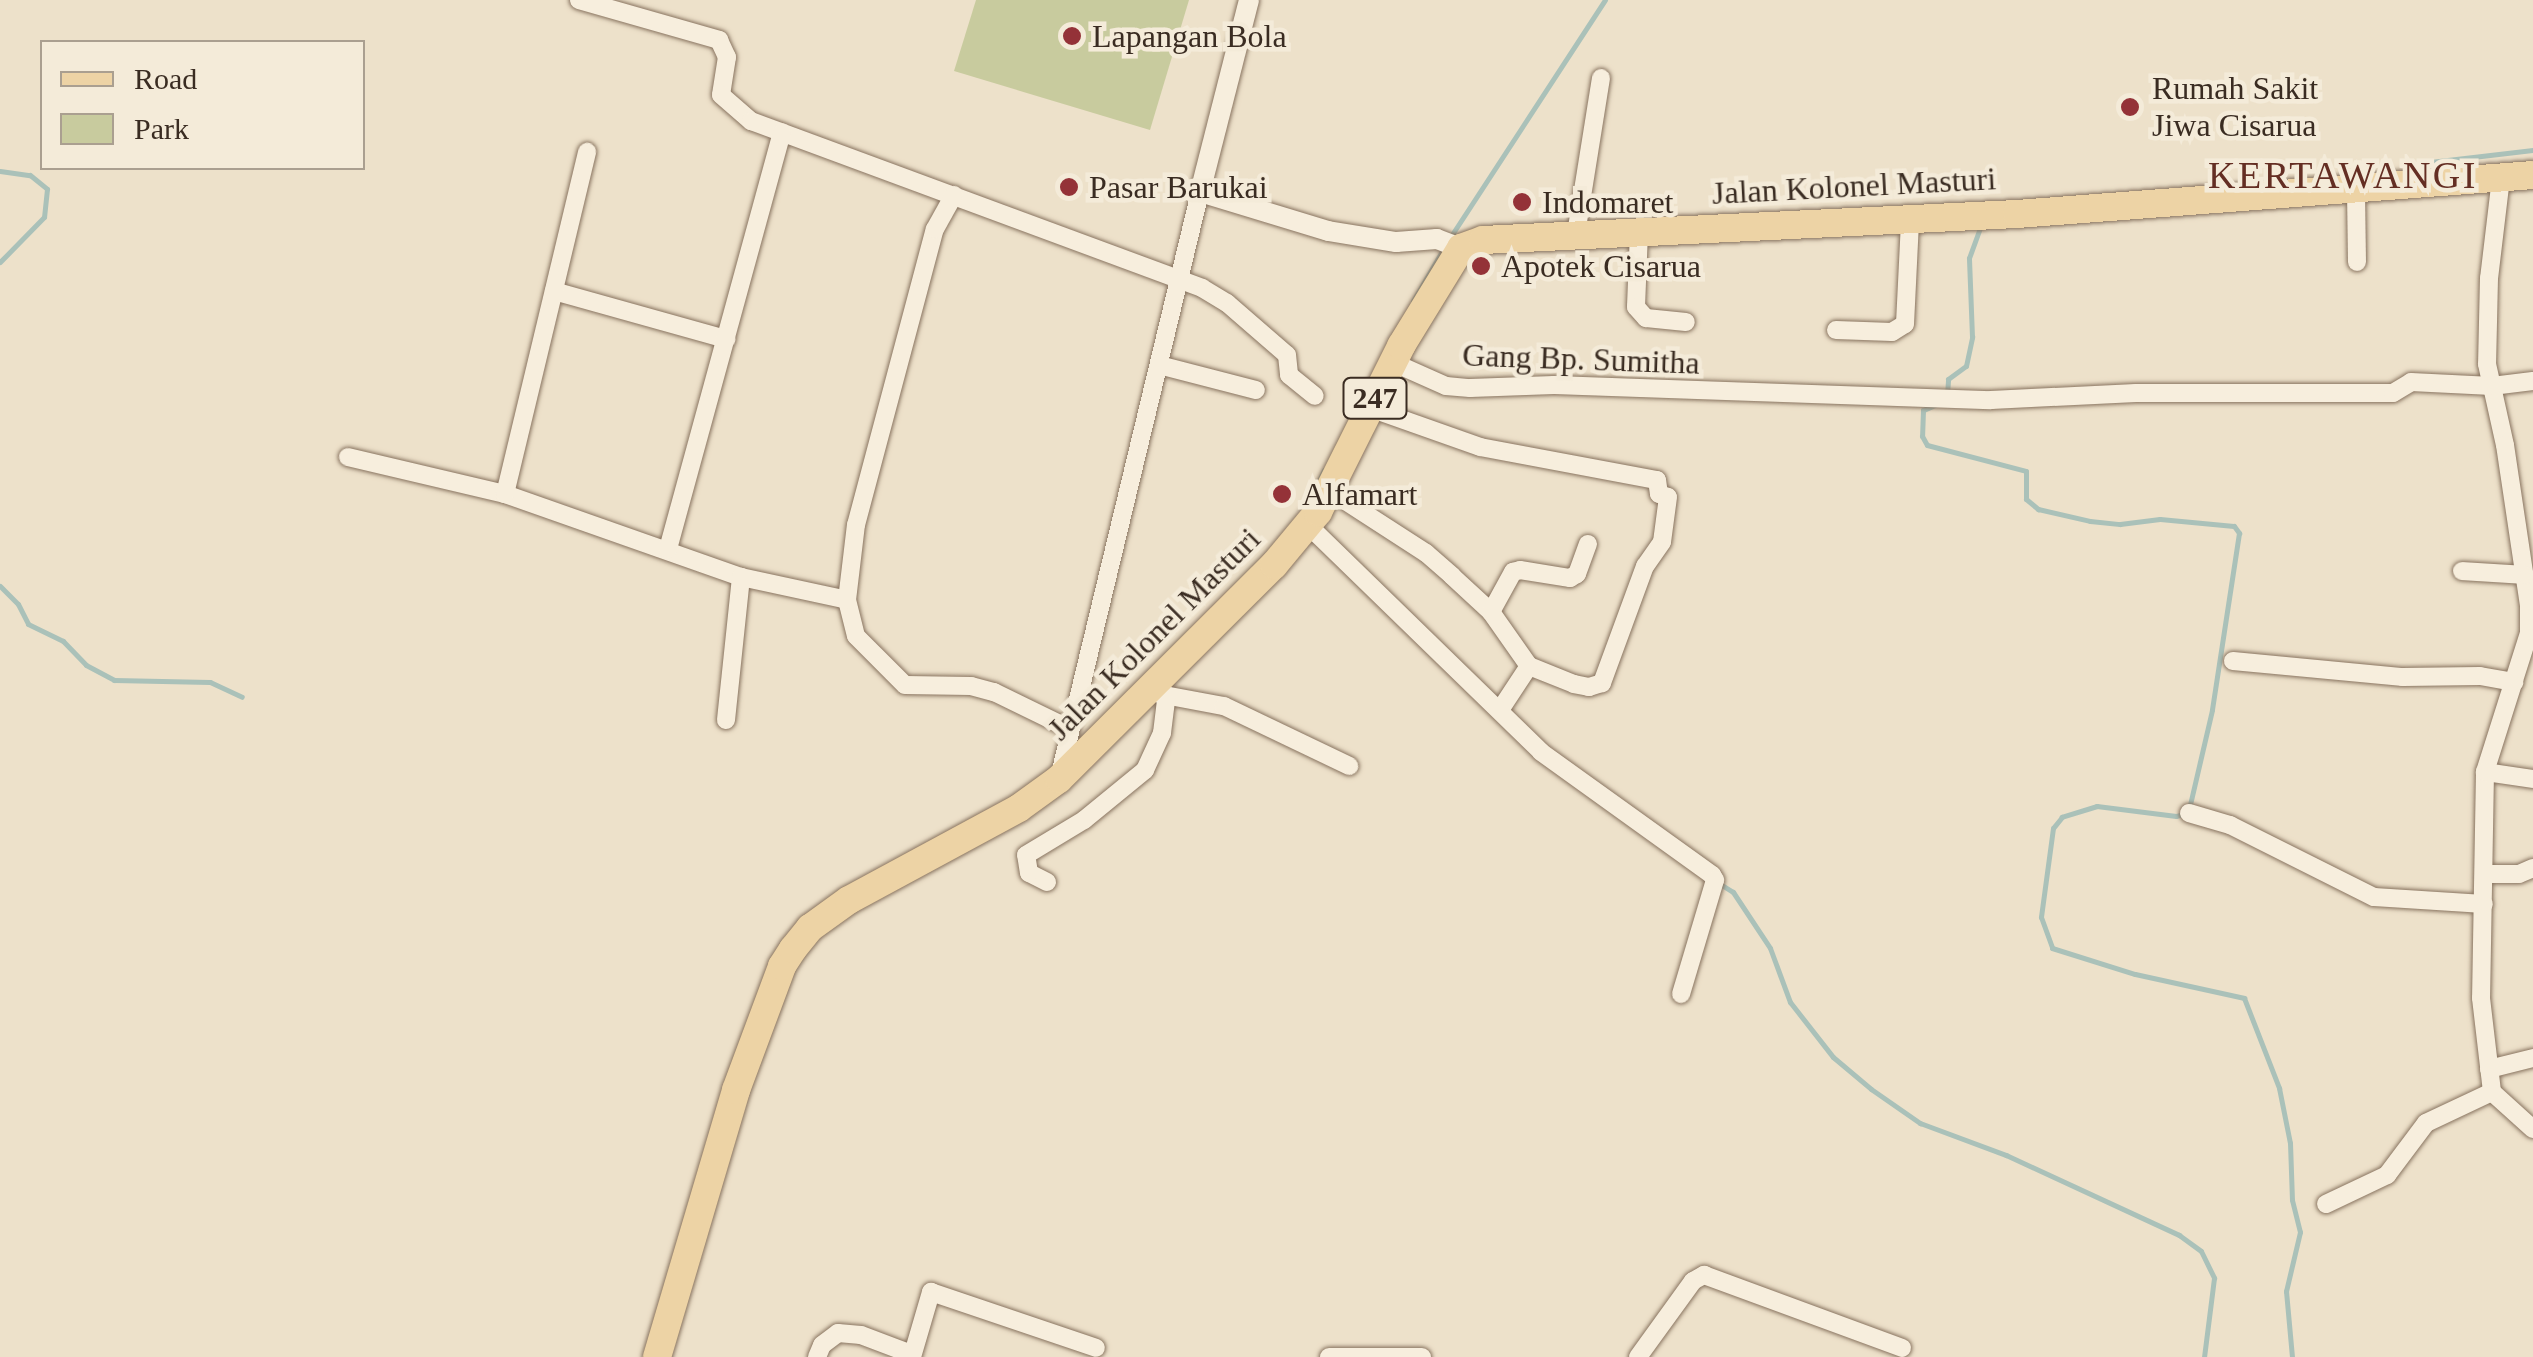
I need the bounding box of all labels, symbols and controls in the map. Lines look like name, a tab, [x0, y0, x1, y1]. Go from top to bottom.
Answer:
place label: Lapangan Bola	[1092, 17, 1287, 55]
marker: Lapangan Bola	[1061, 25, 1083, 47]
legend	[40, 40, 365, 170]
text: Road	[134, 62, 197, 95]
place label: Rumah Sakit Jiwa Cisarua	[2152, 70, 2318, 145]
marker: Rumah Sakit Jiwa Cisarua	[2117, 94, 2143, 120]
text: Park	[134, 112, 189, 145]
district label: KERTAWANGI	[2208, 153, 2478, 199]
street label: Jalan Kolonel Masturi	[1711, 159, 1997, 213]
place label: Pasar Barukai	[1089, 168, 1268, 206]
marker: Pasar Barukai	[1058, 176, 1080, 198]
place label: Indomaret	[1542, 183, 1674, 221]
marker: Indomaret	[1511, 191, 1533, 213]
place label: Apotek Cisarua	[1501, 247, 1701, 285]
marker: Apotek Cisarua	[1470, 255, 1492, 277]
street label: Gang Bp. Sumitha	[1462, 336, 1700, 382]
road number: 247	[1342, 373, 1408, 423]
place label: Alfamart	[1302, 475, 1418, 513]
marker: Alfamart	[1271, 483, 1293, 505]
street label: Jalan Kolonel Masturi	[1040, 520, 1268, 748]

